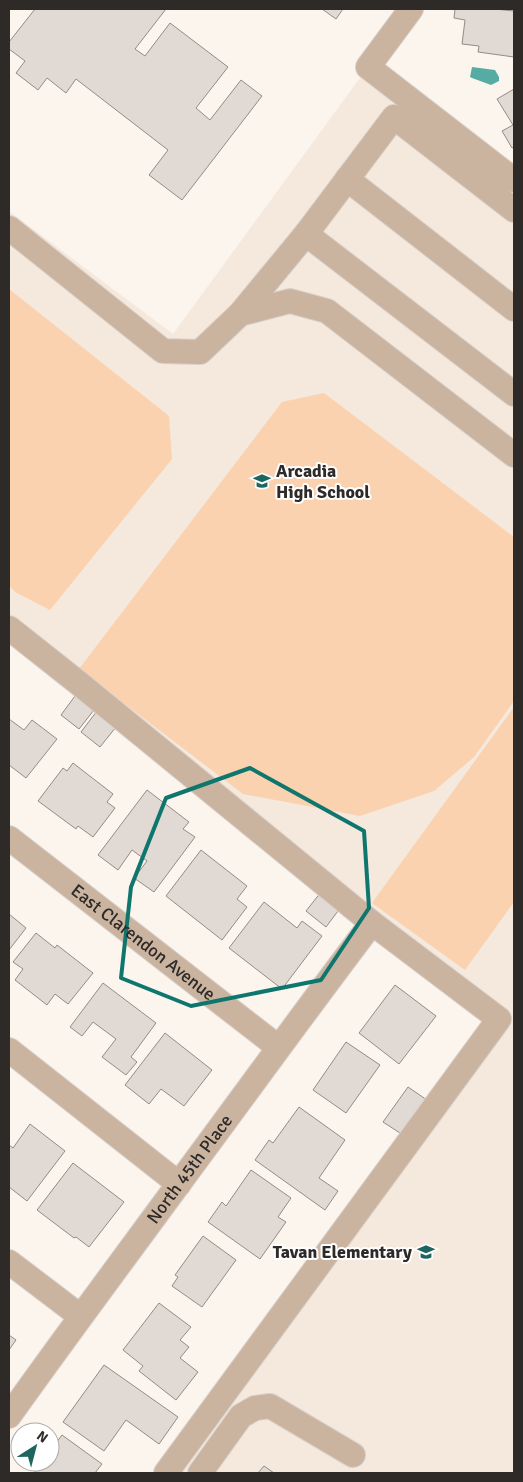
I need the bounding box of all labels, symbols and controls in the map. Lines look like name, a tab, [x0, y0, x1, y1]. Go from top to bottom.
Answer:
place label: Arcadia High School	[276, 460, 370, 503]
school or university icon: Arcadia High School	[252, 471, 272, 491]
street label: East Clarendon Avenue	[67, 879, 220, 1005]
street label: North 45th Place	[142, 1110, 237, 1228]
place label: Tavan Elementary	[273, 1241, 412, 1263]
school or university icon: Tavan Elementary	[416, 1242, 436, 1262]
north arrow	[10, 1422, 60, 1472]
text: N	[33, 1427, 51, 1447]

